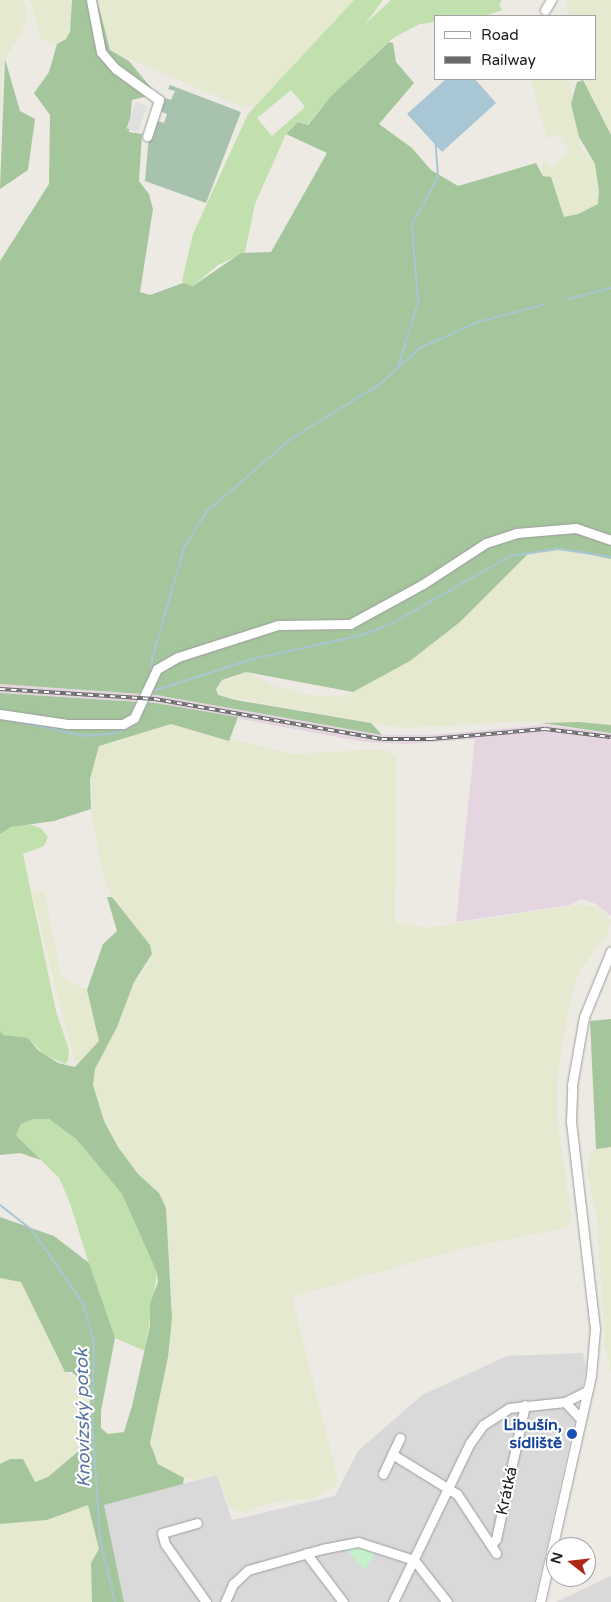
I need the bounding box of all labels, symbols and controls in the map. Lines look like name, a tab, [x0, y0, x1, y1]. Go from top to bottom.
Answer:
legend	[434, 15, 596, 80]
text: Road	[481, 26, 519, 44]
text: Railway	[481, 51, 536, 69]
water label: Knovízský potok	[71, 1348, 95, 1488]
place label: Libušín, sídliště	[503, 1415, 562, 1453]
marker: Libušín, sídliště	[566, 1428, 578, 1440]
street label: Krátká	[492, 1465, 522, 1517]
north arrow	[546, 1537, 596, 1587]
text: N	[547, 1550, 567, 1566]

